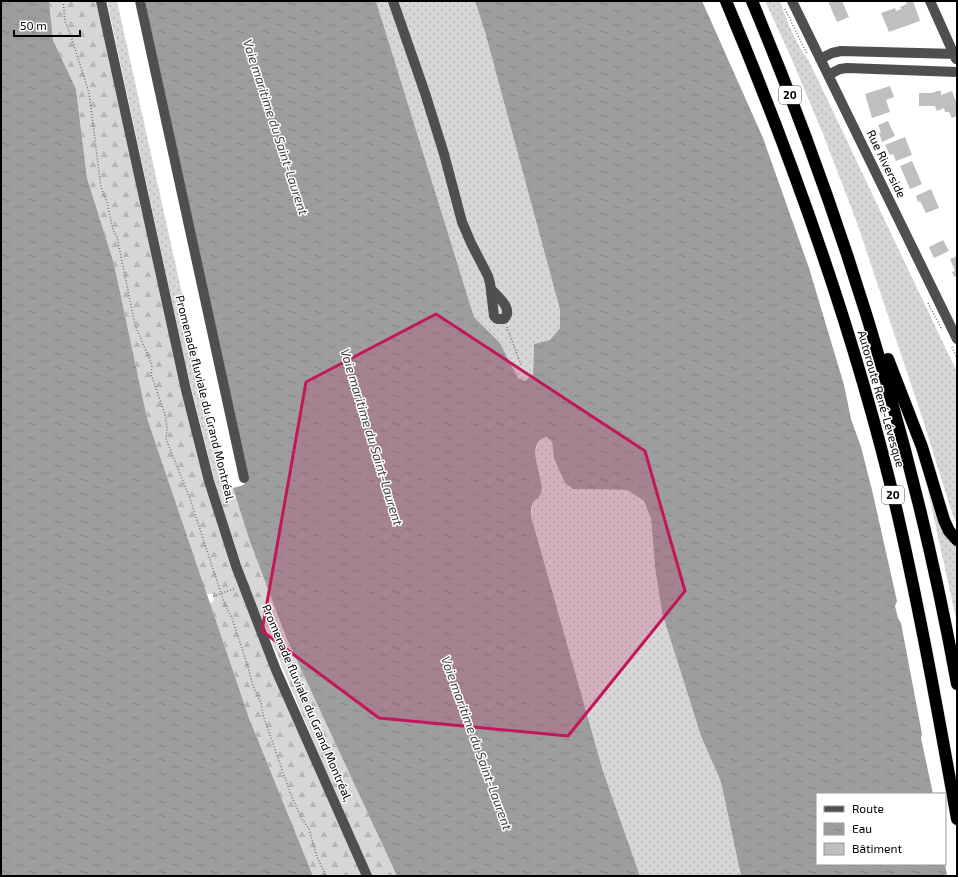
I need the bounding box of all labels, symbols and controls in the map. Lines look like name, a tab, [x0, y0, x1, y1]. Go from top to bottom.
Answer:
scale bar	[14, 12, 80, 38]
text: 50 m	[20, 18, 47, 32]
water label: Voie maritime du Saint-Laurent	[240, 37, 312, 217]
road number: 20	[779, 86, 801, 104]
street label: Rue Riverside	[864, 127, 909, 200]
street label: Promenade fluviale du Grand Montréal,	[173, 294, 239, 504]
street label: Autoroute René-Lévesque	[856, 329, 908, 469]
water label: Voie maritime du Saint-Laurent	[337, 347, 407, 527]
road number: 20	[882, 486, 904, 504]
street label: Promenade fluviale du Grand Montréal,	[260, 602, 356, 803]
water label: Voie maritime du Saint-Laurent	[438, 654, 516, 832]
legend	[816, 793, 946, 865]
text: Route	[852, 801, 884, 815]
text: Eau	[852, 821, 872, 835]
text: Bâtiment	[852, 841, 903, 855]

